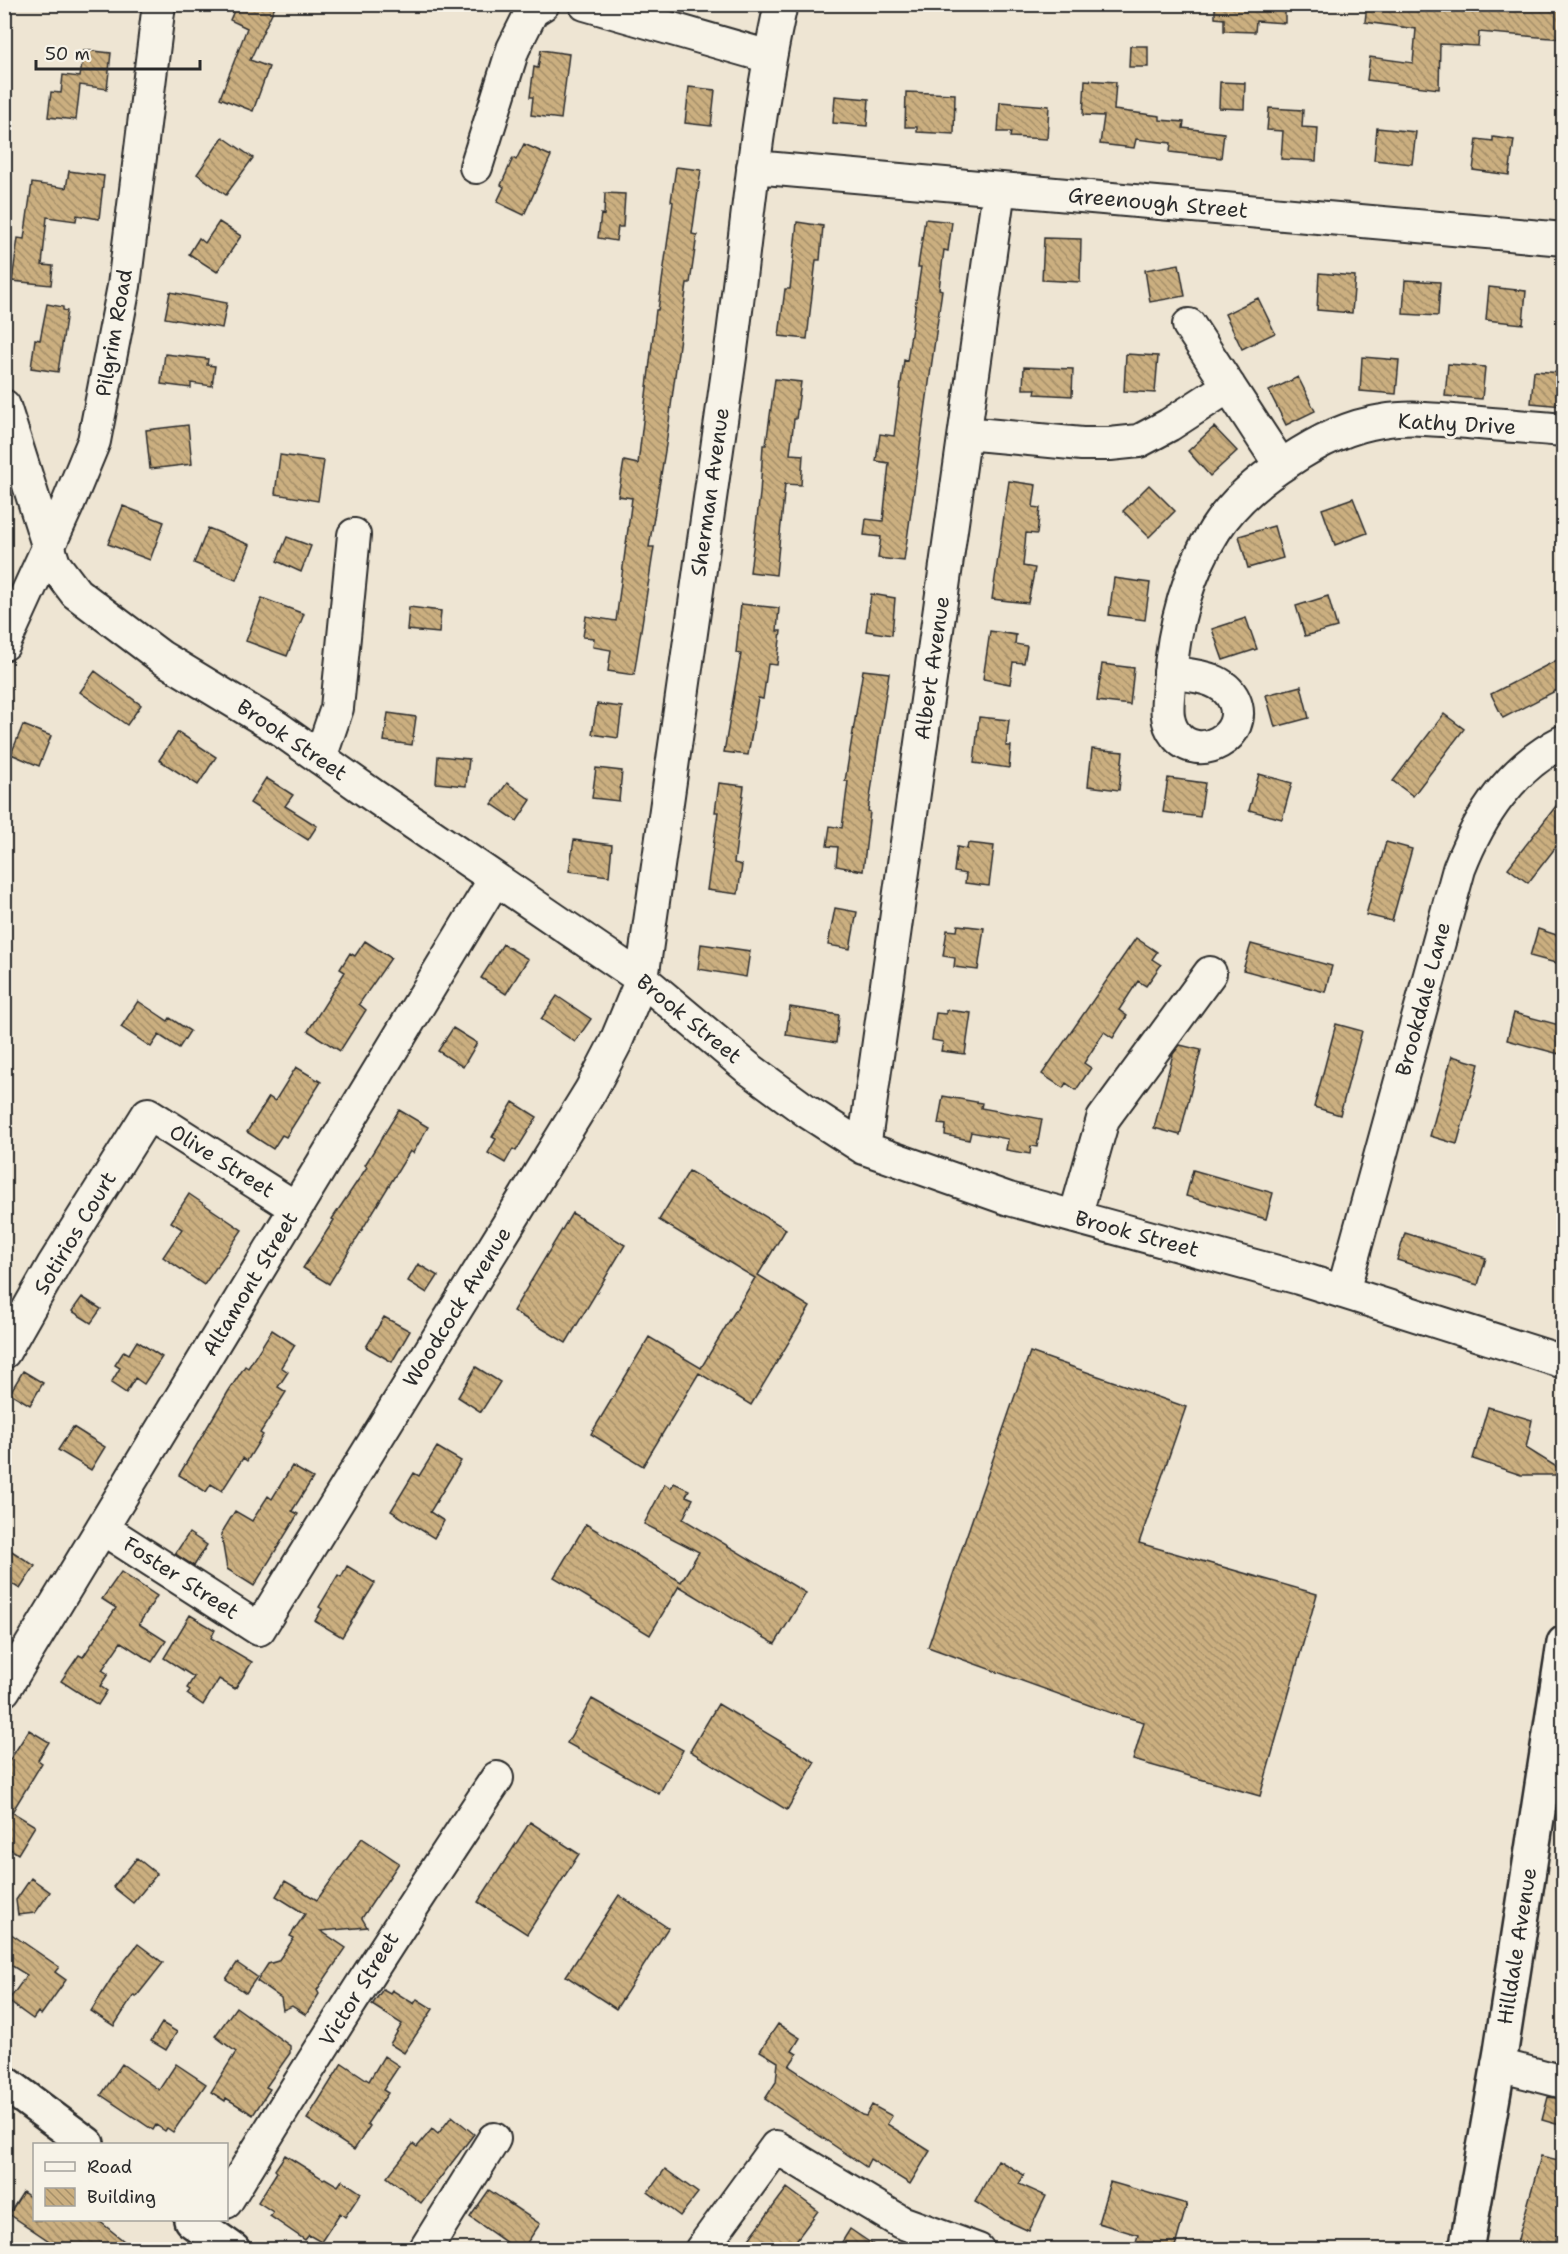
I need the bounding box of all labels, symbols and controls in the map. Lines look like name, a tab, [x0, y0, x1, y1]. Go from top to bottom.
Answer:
scale bar	[36, 33, 200, 71]
text: 50 m	[45, 42, 90, 66]
street label: Greenough Street	[1067, 181, 1249, 225]
street label: Pilgrim Road	[89, 267, 139, 399]
street label: Sherman Avenue	[684, 406, 736, 578]
street label: Kathy Drive	[1397, 407, 1517, 441]
street label: Albert Avenue	[908, 594, 956, 742]
street label: Brook Street	[231, 693, 353, 787]
street label: Brookdale Lane	[1389, 919, 1457, 1079]
street label: Brook Street	[631, 968, 747, 1070]
street label: Olive Street	[164, 1118, 280, 1204]
street label: Sotirios Court	[27, 1166, 123, 1300]
street label: Brook Street	[1072, 1204, 1202, 1264]
street label: Altamont Street	[196, 1206, 304, 1362]
street label: Woodcock Avenue	[396, 1221, 518, 1393]
street label: Foster Street	[118, 1530, 244, 1626]
street label: Hilldale Avenue	[1491, 1865, 1543, 2027]
street label: Victor Street	[313, 1927, 405, 2051]
legend	[33, 2143, 228, 2221]
text: Road	[87, 2155, 132, 2179]
text: Building	[87, 2185, 156, 2209]

